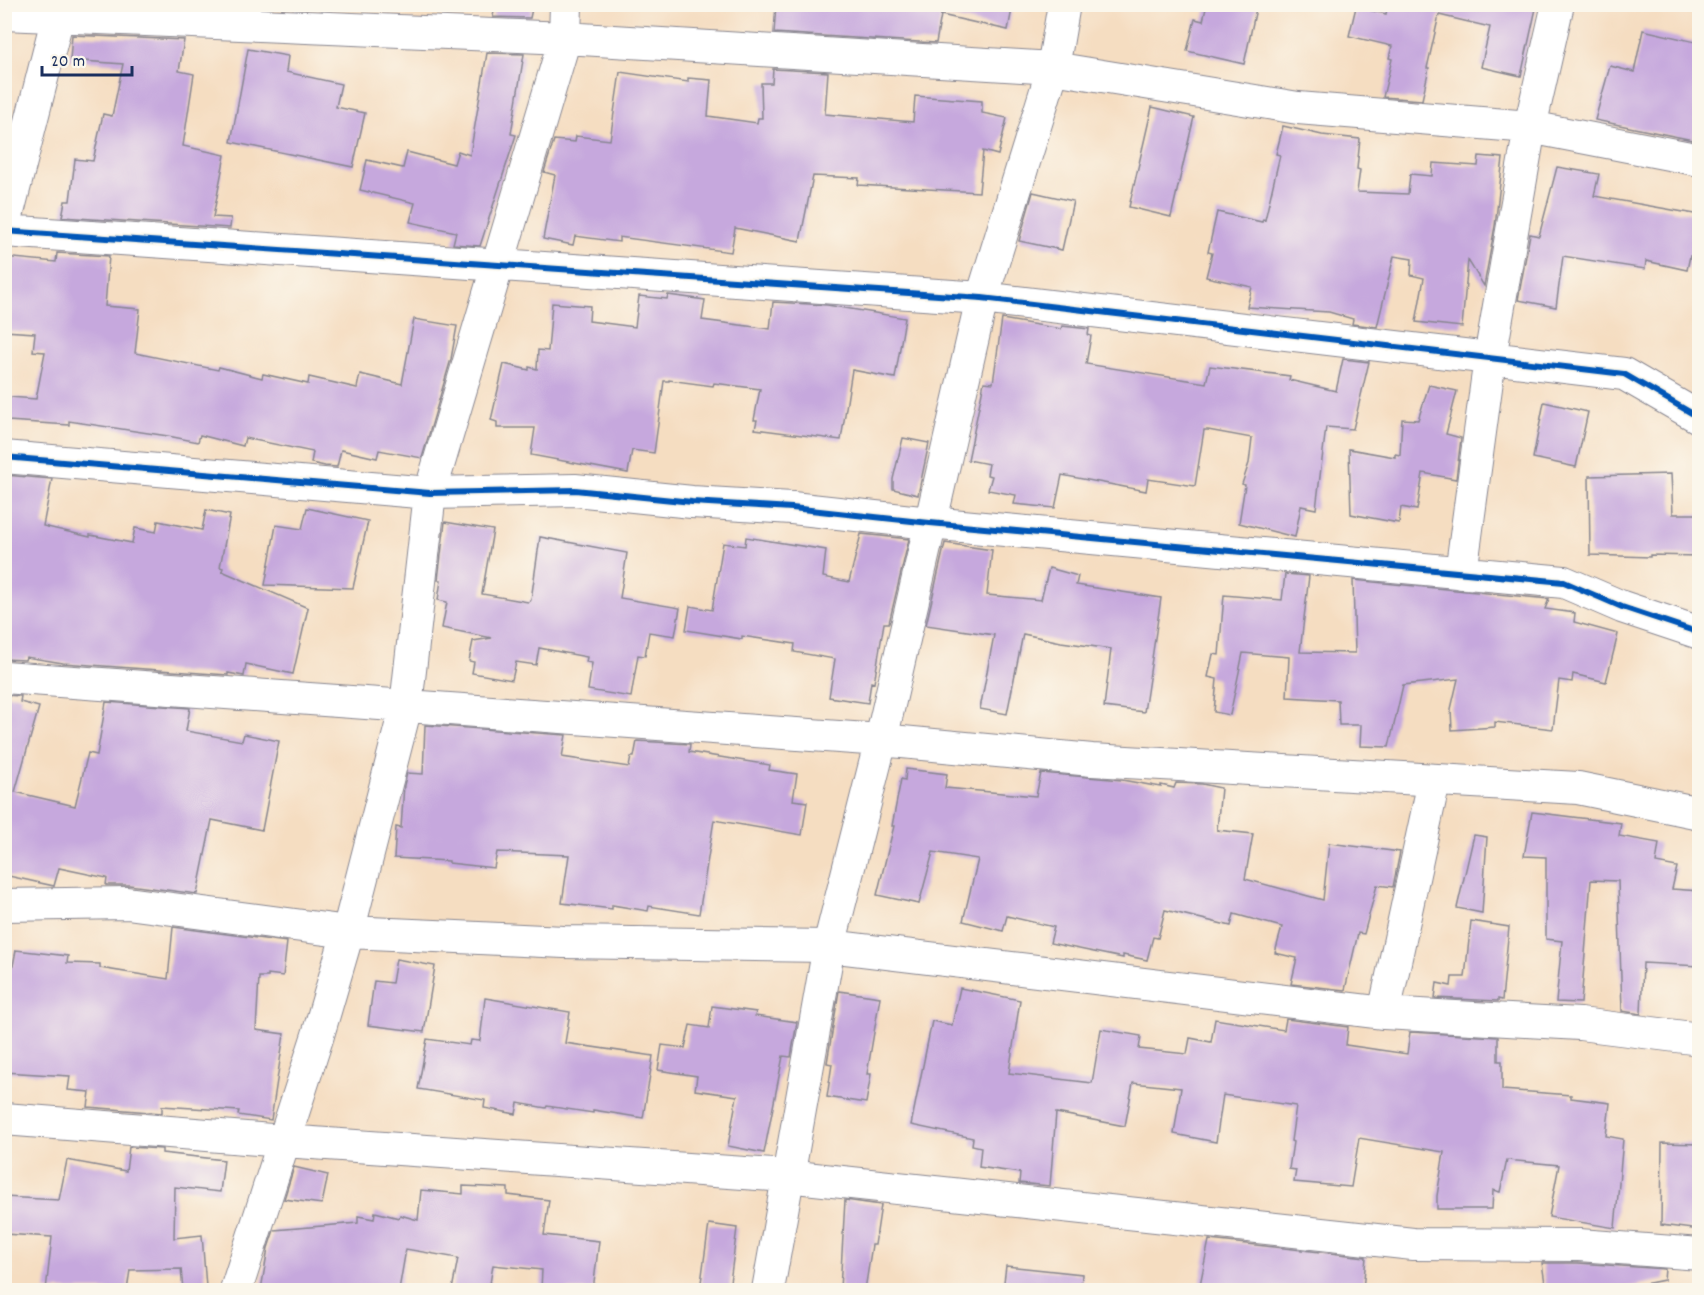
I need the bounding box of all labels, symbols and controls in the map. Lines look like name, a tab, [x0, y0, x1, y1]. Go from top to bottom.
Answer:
scale bar	[42, 39, 132, 77]
text: 20 m	[51, 50, 85, 75]

